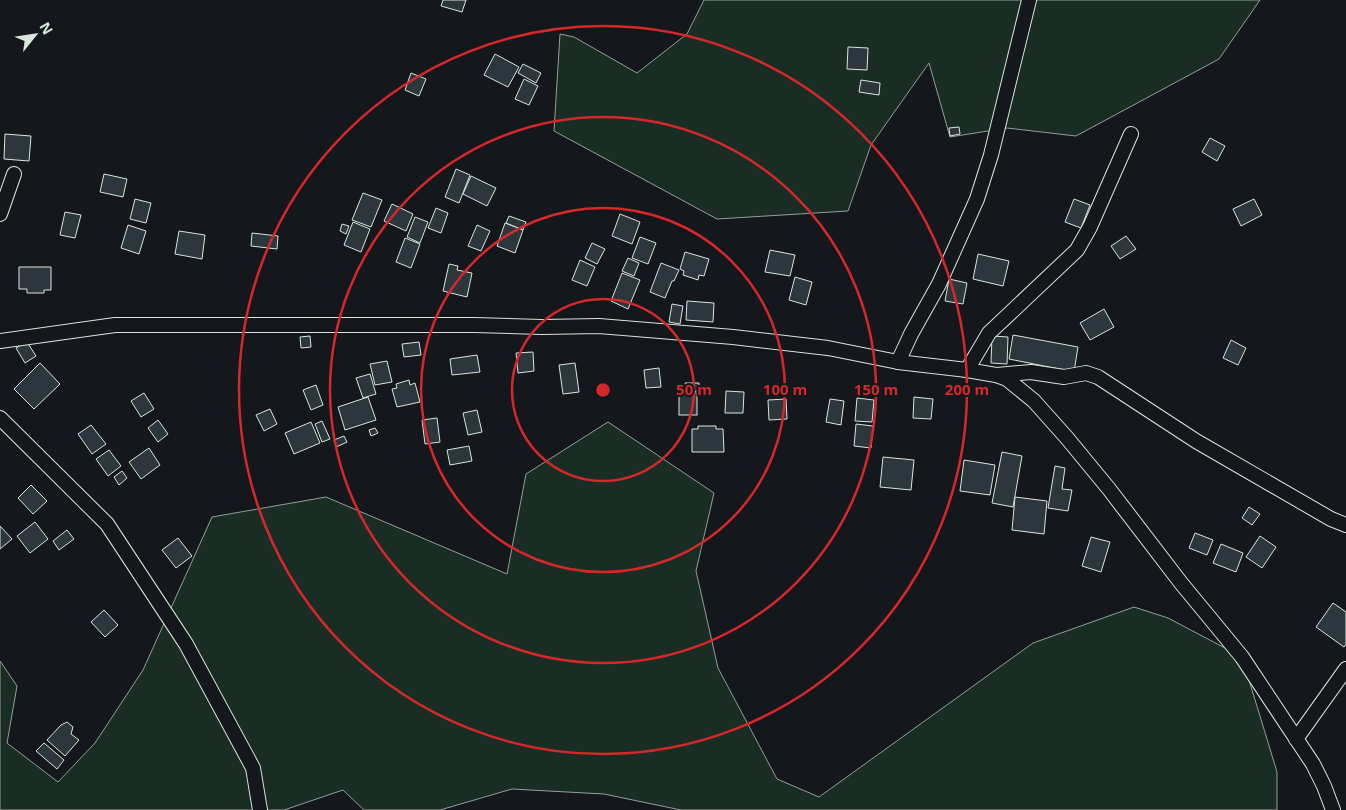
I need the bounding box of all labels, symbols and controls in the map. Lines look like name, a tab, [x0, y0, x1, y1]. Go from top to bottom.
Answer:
north arrow	[10, 10, 60, 60]
text: N	[36, 19, 58, 38]
text: 50 m	[676, 379, 712, 399]
text: 100 m	[763, 379, 807, 399]
text: 150 m	[854, 379, 898, 399]
text: 200 m	[945, 379, 989, 399]
centre of rings	[594, 381, 612, 399]

